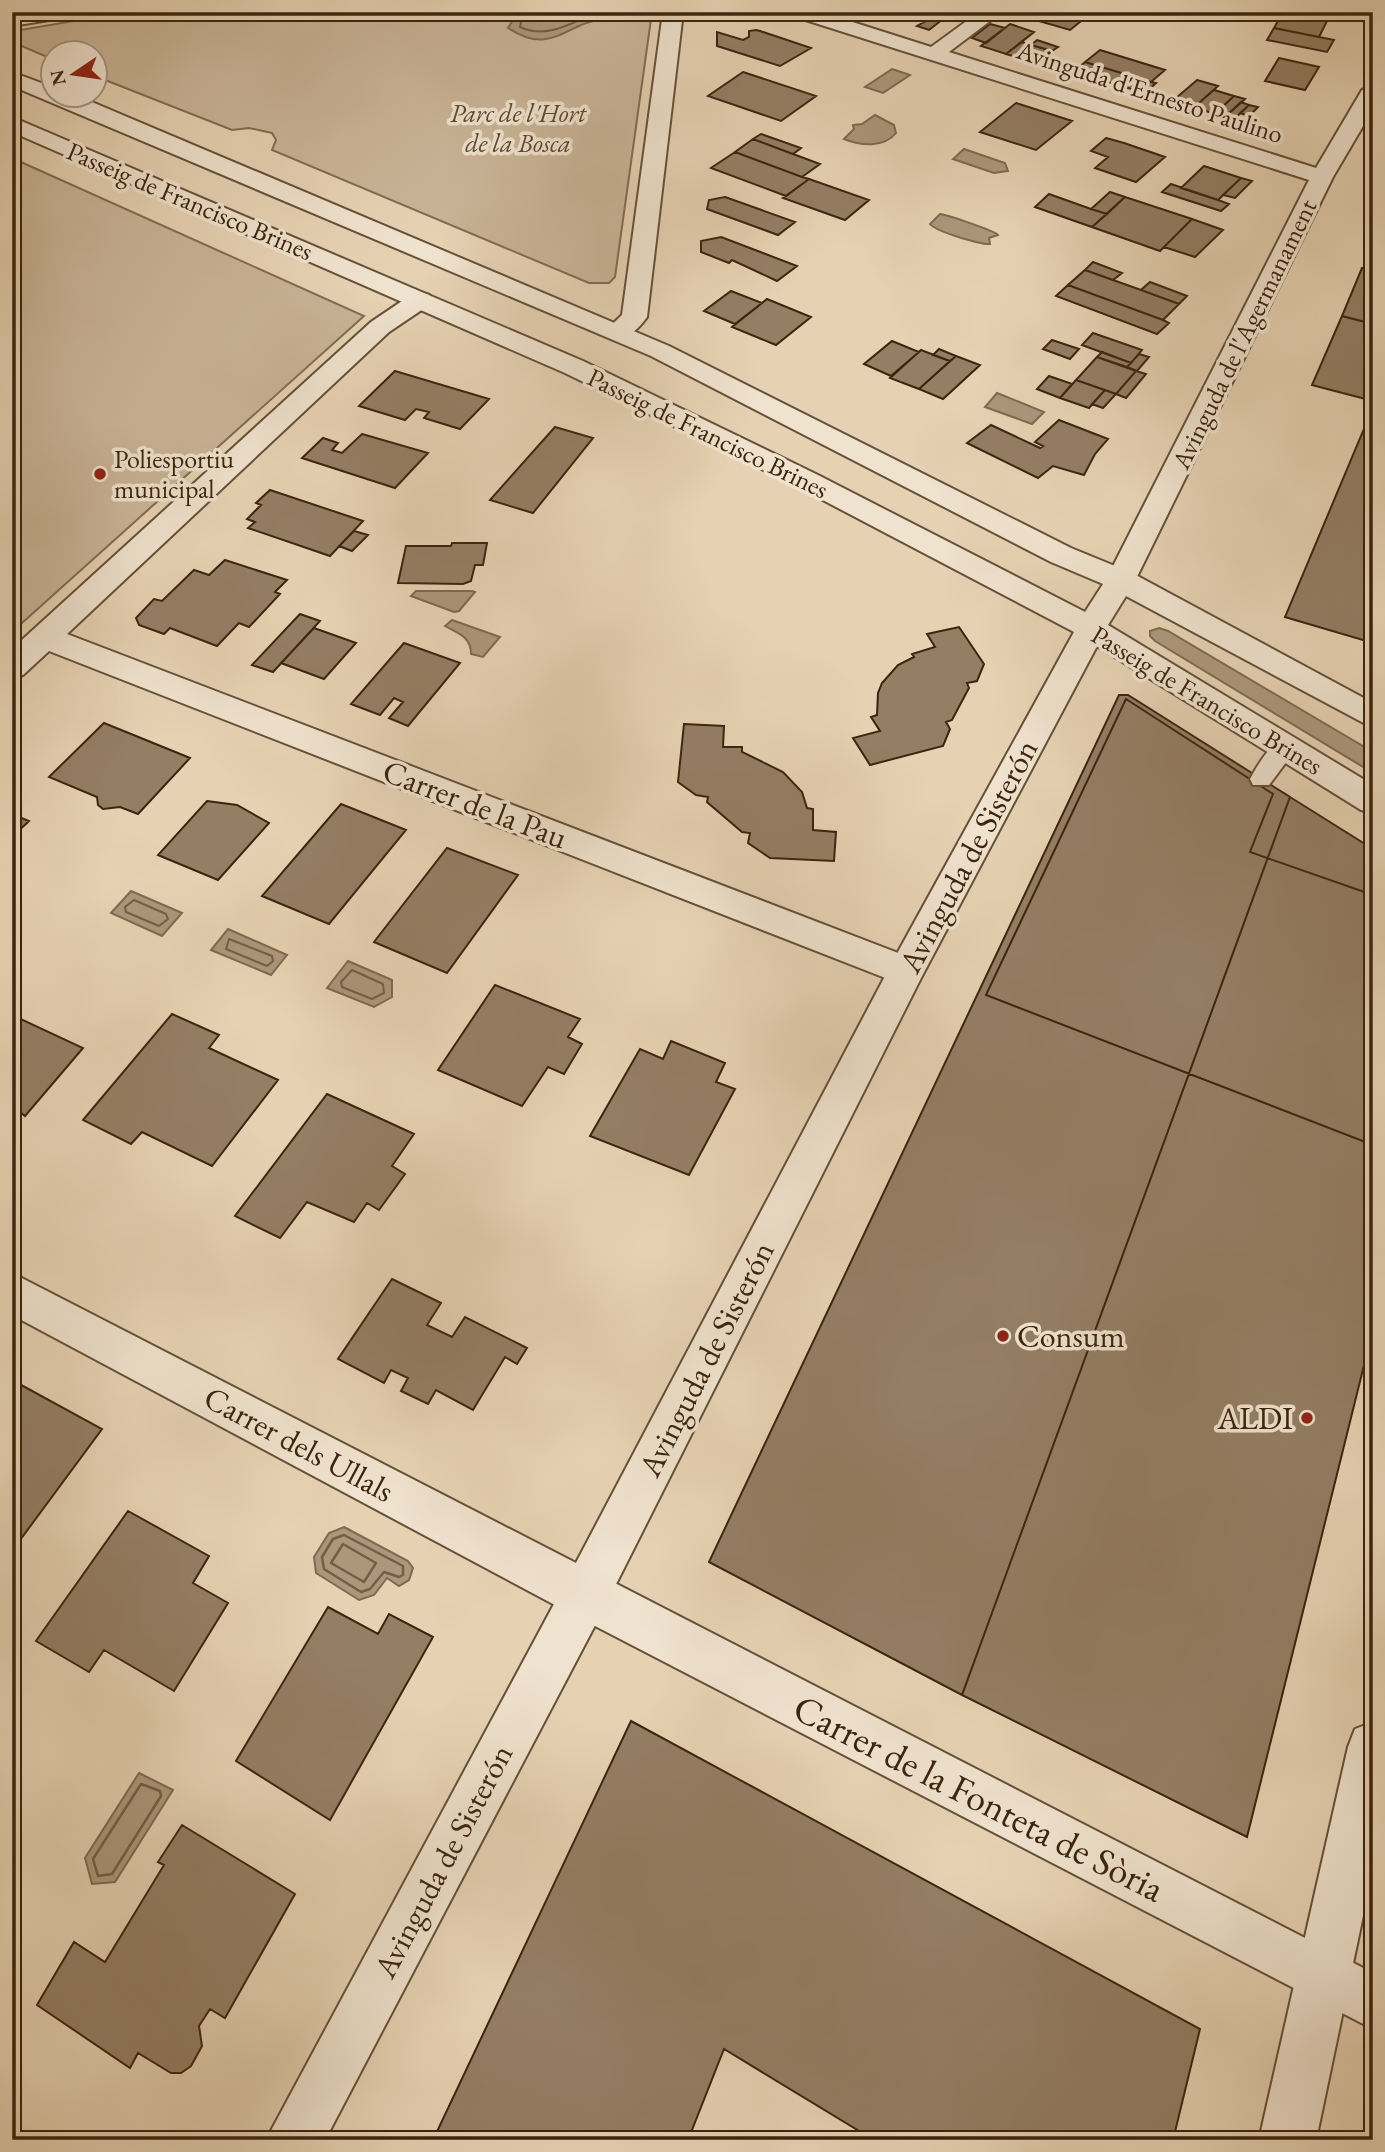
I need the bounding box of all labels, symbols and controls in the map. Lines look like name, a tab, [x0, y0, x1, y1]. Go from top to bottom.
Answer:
street label: Avinguda d'Ernesto Paulino	[1012, 33, 1287, 151]
north arrow	[38, 38, 108, 108]
text: N	[44, 67, 72, 88]
park label: Parc de l'Hort de la Bosca	[450, 96, 587, 160]
street label: Passeig de Francisco Brines	[62, 134, 318, 268]
street label: Avinguda de l'Agermanament	[1163, 193, 1324, 476]
street label: Passeig de Francisco Brines	[582, 360, 834, 506]
place label: Poliesportiu municipal	[114, 442, 234, 506]
marker: Poliesportiu municipal	[92, 466, 108, 482]
street label: Passeig de Francisco Brines	[1085, 617, 1329, 783]
street label: Avinguda de Sisterón	[888, 732, 1047, 981]
street label: Carrer de la Pau	[377, 750, 573, 858]
street label: Avinguda de Sisterón	[628, 1234, 784, 1485]
place label: Consum	[1017, 1315, 1125, 1357]
marker: Consum	[995, 1328, 1011, 1344]
street label: Carrer dels Ullals	[197, 1376, 401, 1512]
place label: ALDI	[1216, 1397, 1293, 1439]
marker: ALDI	[1299, 1410, 1315, 1426]
street label: Carrer de la Fonteta de Sòria	[785, 1683, 1174, 1913]
street label: Avinguda de Sisterón	[363, 1737, 522, 1986]

